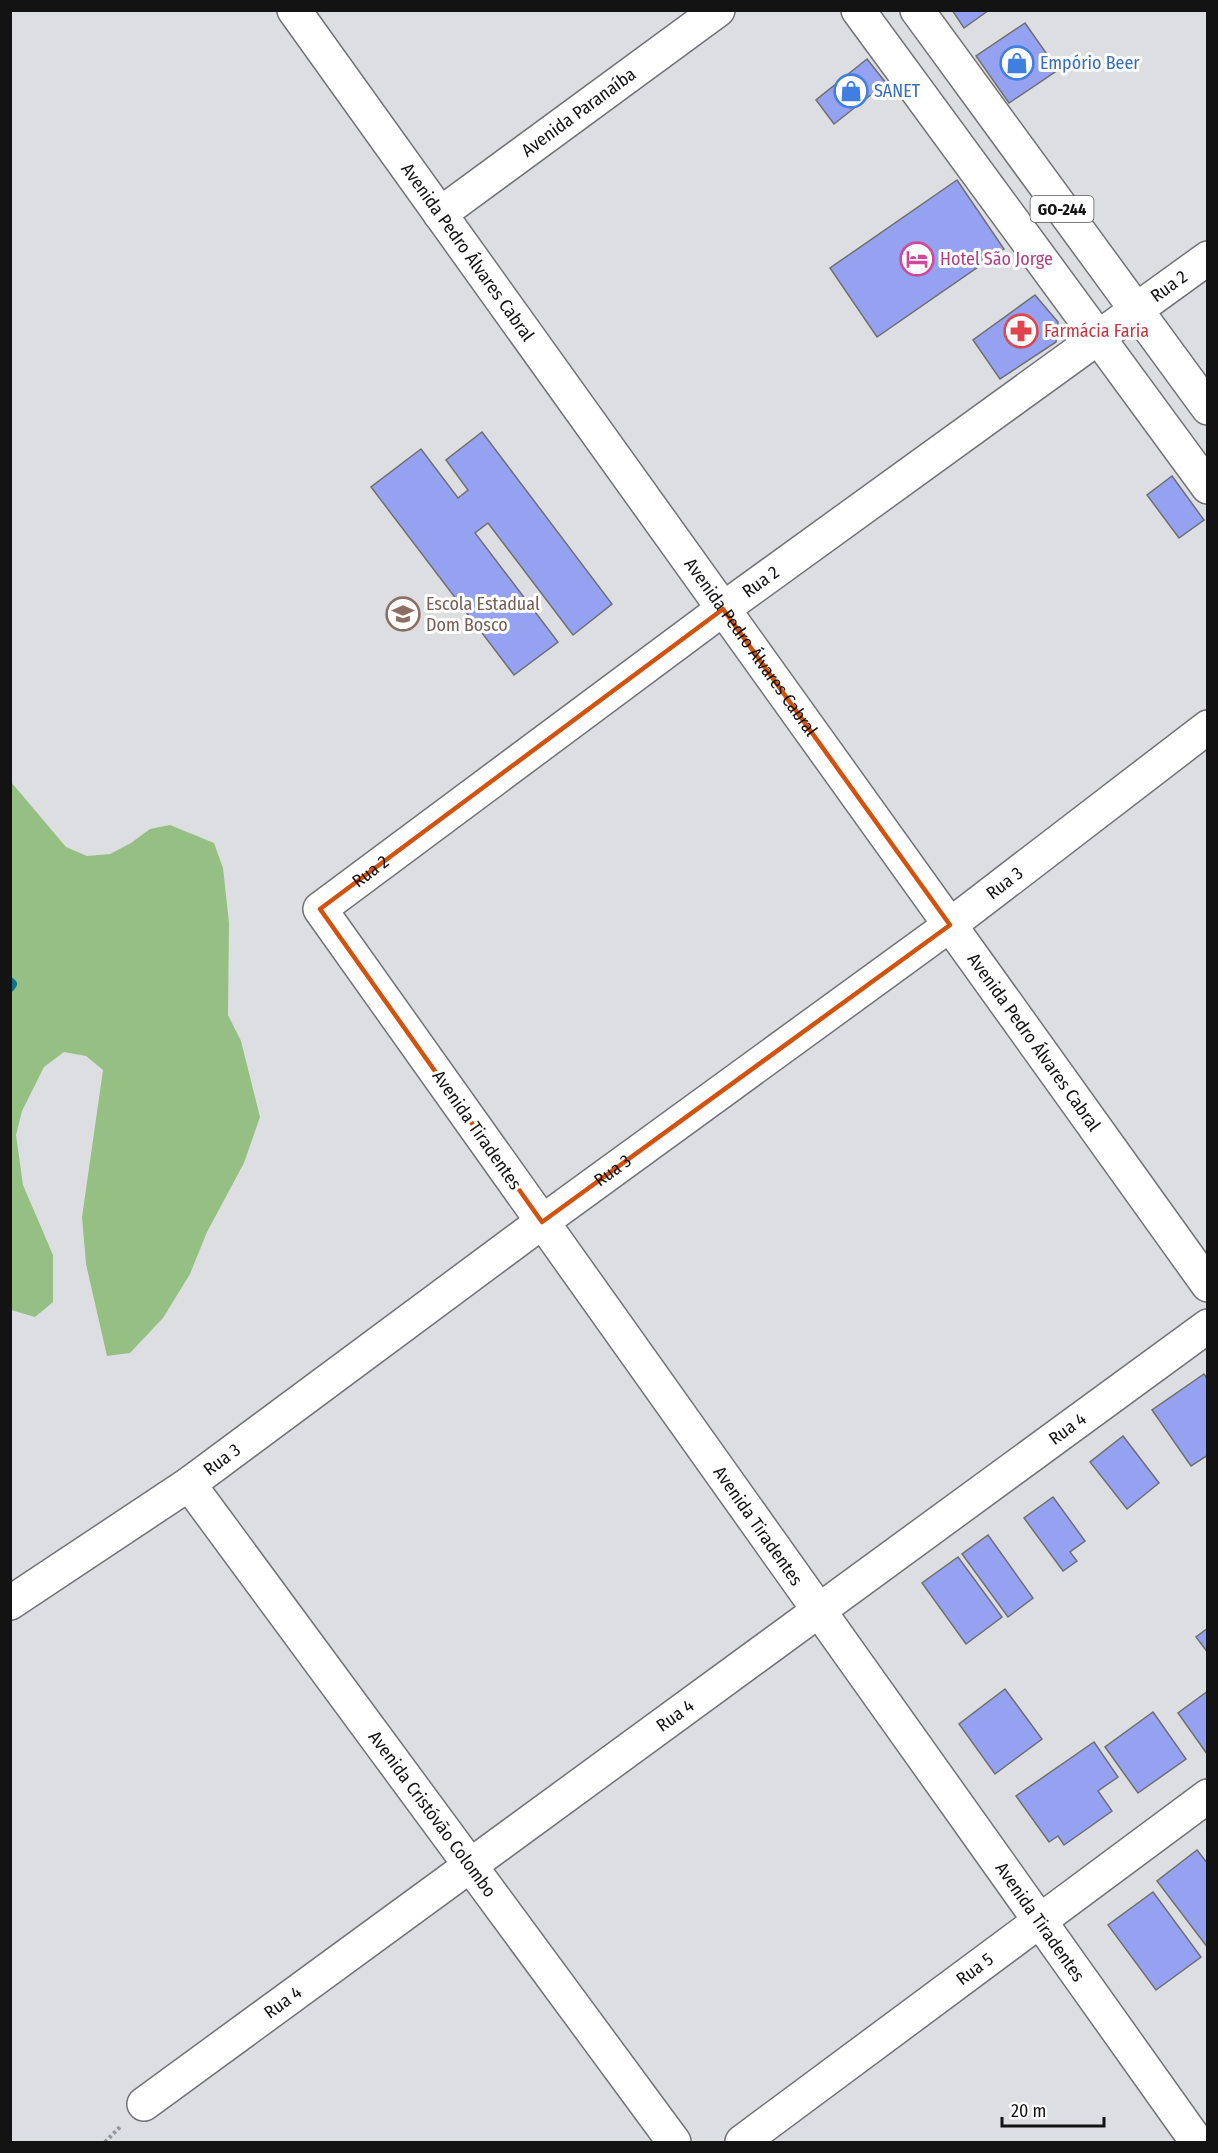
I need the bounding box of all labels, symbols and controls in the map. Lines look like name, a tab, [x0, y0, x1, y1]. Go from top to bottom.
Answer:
shop icon: Empório Beer	[999, 45, 1035, 81]
place label: Empório Beer	[1040, 52, 1140, 74]
street label: Avenida Paranaíba	[517, 63, 640, 161]
shop icon: SANET	[833, 73, 869, 109]
place label: SANET	[874, 80, 921, 102]
street label: Avenida Pedro Álvares Cabral	[396, 159, 539, 346]
road number: GO-244	[1030, 196, 1094, 222]
hotel icon: Hotel São Jorge	[899, 241, 935, 277]
place label: Hotel São Jorge	[940, 248, 1053, 270]
street label: Rua 2	[1146, 266, 1192, 307]
pharmacy icon: Farmácia Faria	[1003, 313, 1039, 349]
place label: Farmácia Faria	[1044, 320, 1149, 342]
street label: Avenida Pedro Álvares Cabral	[680, 554, 822, 741]
street label: Rua 2	[738, 561, 783, 602]
place label: Escola Estadual Dom Bosco	[426, 593, 540, 636]
school or university icon: Escola Estadual Dom Bosco	[385, 596, 421, 632]
street label: Rua 2	[348, 851, 393, 892]
street label: Rua 3	[982, 862, 1027, 904]
street label: Avenida Pedro Álvares Cabral	[963, 949, 1105, 1136]
street label: Avenida Tiradentes	[428, 1066, 527, 1194]
street label: Rua 3	[590, 1150, 636, 1191]
street label: Rua 4	[1044, 1408, 1091, 1450]
street label: Rua 3	[199, 1439, 245, 1480]
street label: Avenida Tiradentes	[709, 1462, 808, 1590]
street label: Rua 4	[652, 1694, 698, 1737]
street label: Avenida Cristóvão Colombo	[364, 1727, 501, 1902]
street label: Avenida Tiradentes	[991, 1858, 1090, 1986]
street label: Rua 5	[952, 1948, 998, 1990]
street label: Rua 4	[260, 1981, 306, 2023]
scale bar	[1002, 2090, 1104, 2128]
text: 20 m	[1011, 2100, 1046, 2122]

